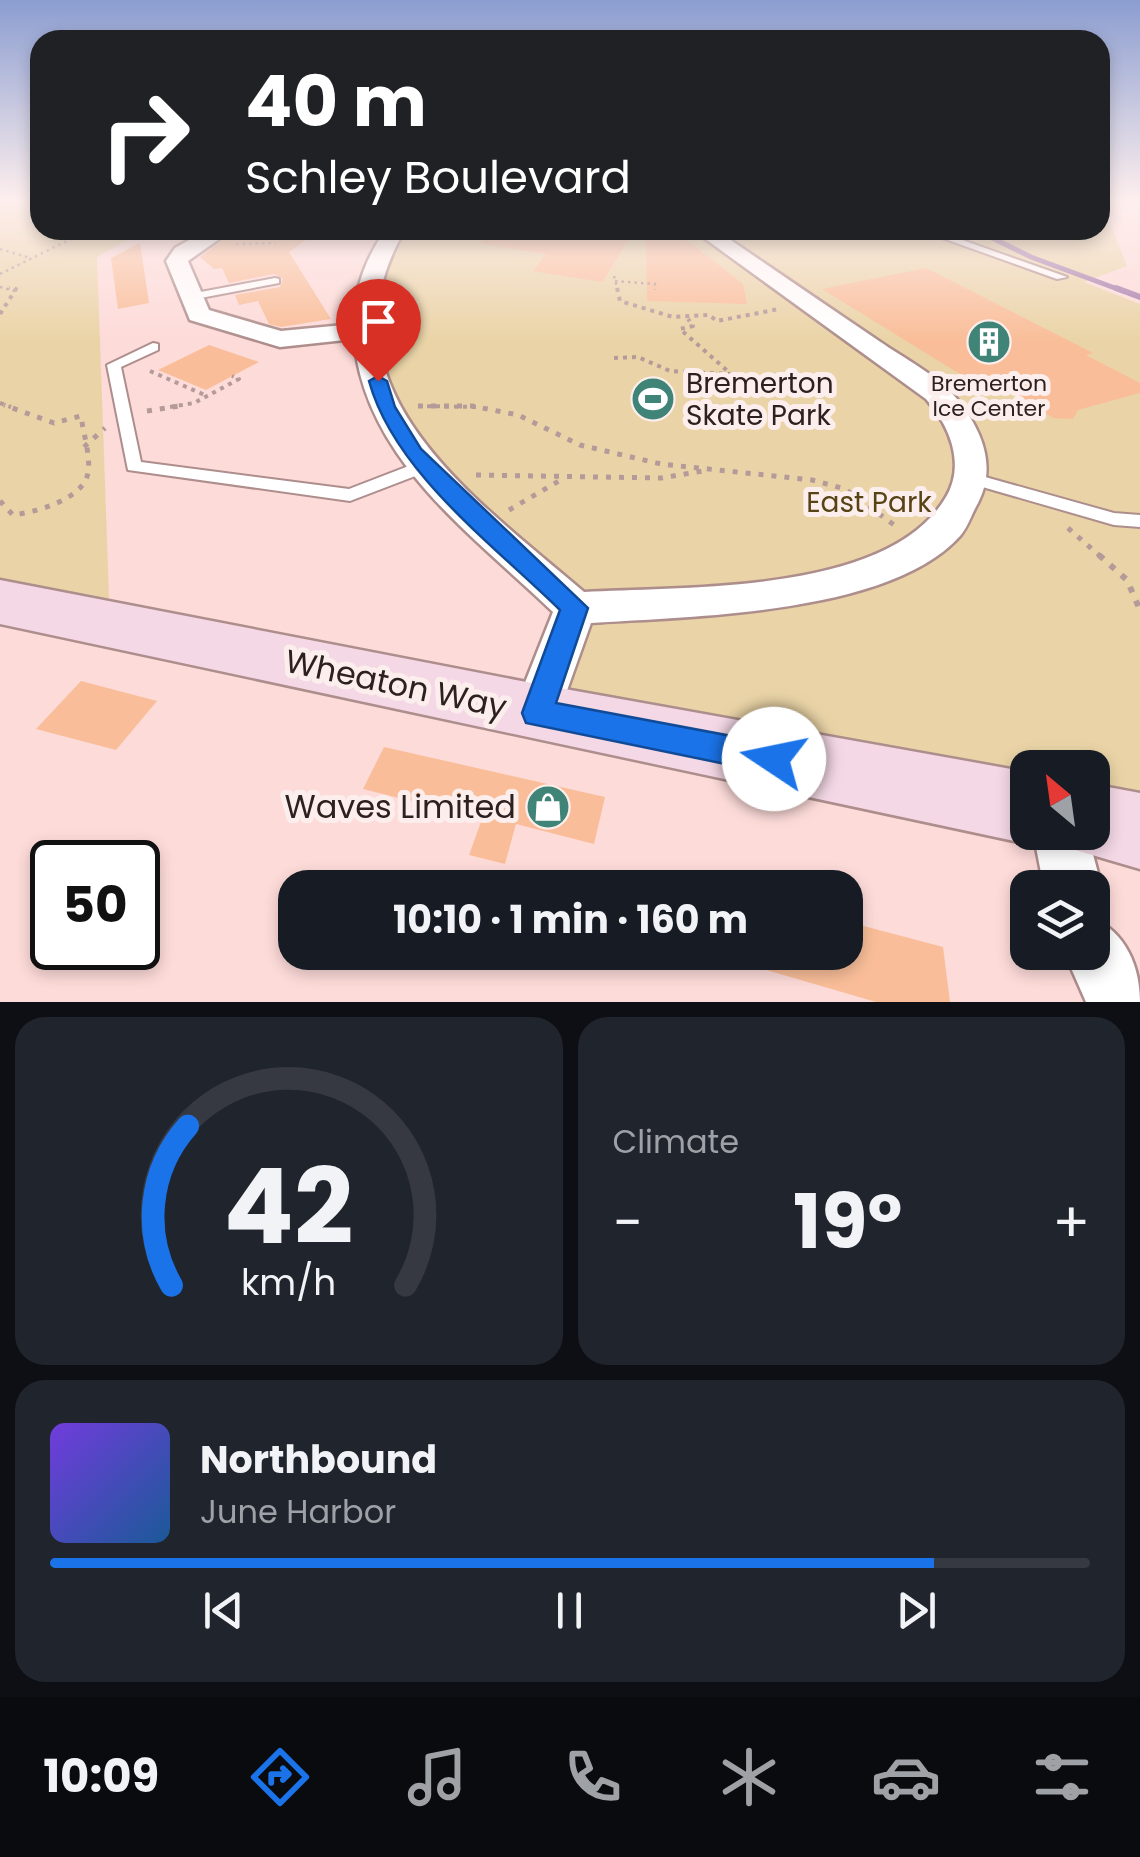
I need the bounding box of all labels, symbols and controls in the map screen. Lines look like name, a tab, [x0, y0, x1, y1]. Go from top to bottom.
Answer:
text: 40 m	[245, 52, 427, 151]
icon: right	[80, 70, 210, 200]
text: Schley Boulevard	[245, 146, 631, 209]
pin	[336, 279, 421, 382]
icon: arrive	[351, 294, 406, 349]
building icon: Bremerton Ice Center	[966, 319, 1012, 365]
place label: Bremerton Skate Park	[686, 364, 834, 435]
place label: Bremerton Ice Center	[931, 368, 1047, 424]
sports icon: Bremerton Skate Park	[630, 376, 676, 422]
park label: East Park	[806, 483, 932, 522]
street label: Wheaton Way	[281, 638, 511, 729]
position arrow	[722, 707, 826, 811]
north arrow	[1010, 750, 1110, 850]
map controls	[1010, 750, 1110, 970]
place label: Waves Limited	[284, 784, 516, 829]
shop icon: Waves Limited	[525, 784, 571, 830]
speed limit sign: 50	[30, 840, 160, 970]
button: layers	[1010, 870, 1110, 970]
text: 10:10 · 1 min · 160 m	[393, 893, 748, 946]
text: Climate	[613, 1119, 739, 1164]
text: 42	[224, 1134, 354, 1279]
text: 19°	[793, 1169, 902, 1274]
text: −	[613, 1184, 643, 1261]
text: +	[1052, 1184, 1090, 1261]
text: km/h	[241, 1257, 336, 1308]
text: Northbound	[200, 1433, 437, 1486]
text: June Harbor	[200, 1489, 396, 1534]
icon: previous	[196, 1583, 251, 1638]
icon: pause	[542, 1583, 597, 1638]
icon: next	[889, 1583, 944, 1638]
icon: directions	[245, 1742, 315, 1812]
icon: music	[402, 1742, 472, 1812]
icon: phone	[558, 1742, 628, 1812]
icon: climate	[714, 1742, 784, 1812]
icon: car	[871, 1742, 941, 1812]
icon: filters	[1027, 1742, 1097, 1812]
text: 10:09	[43, 1745, 159, 1808]

